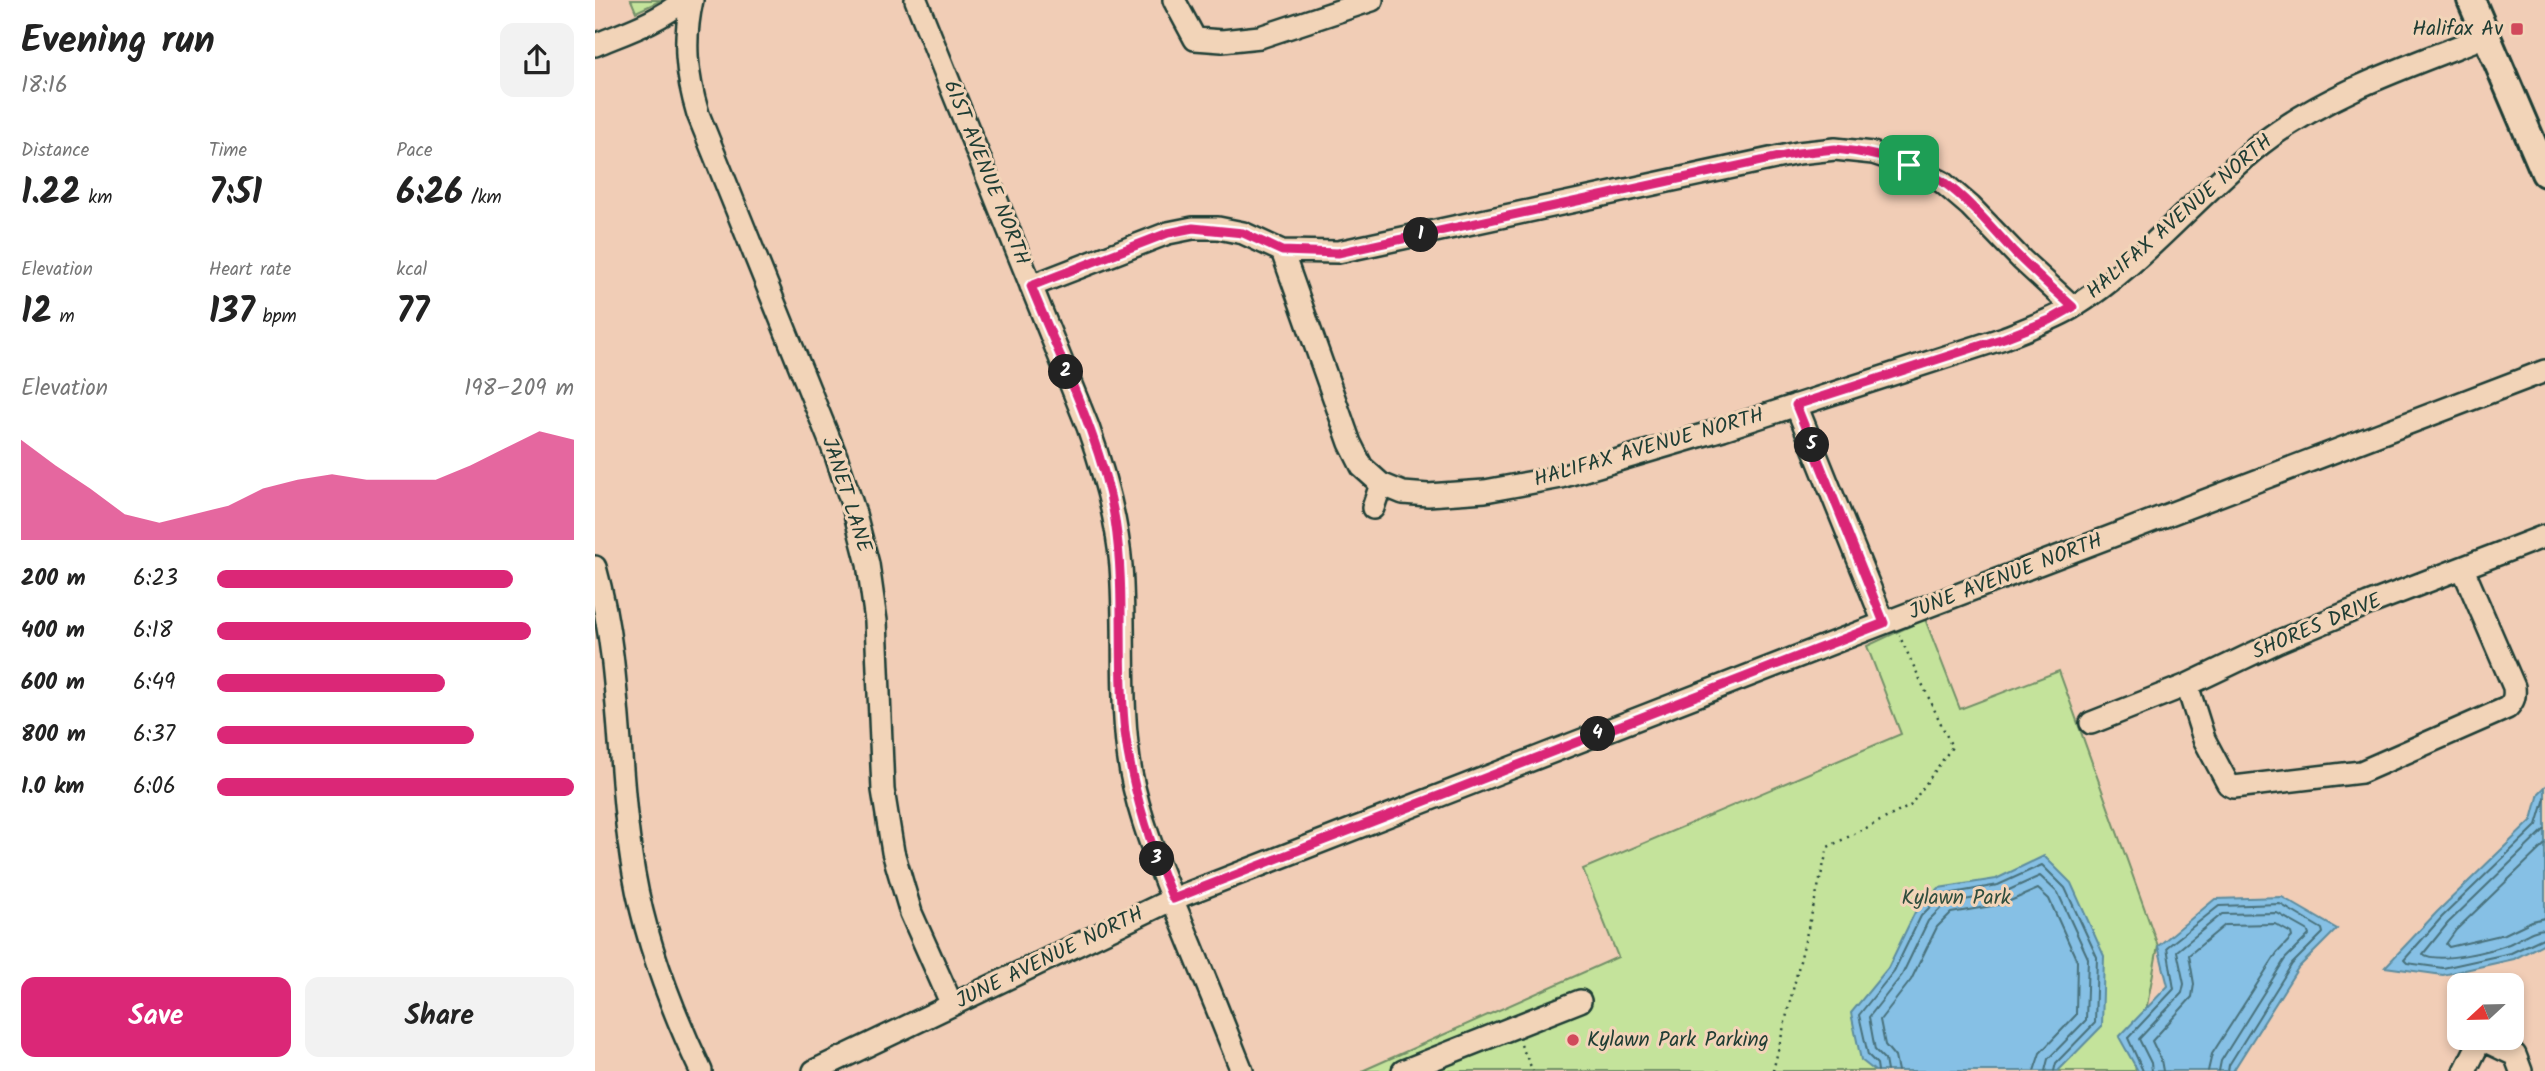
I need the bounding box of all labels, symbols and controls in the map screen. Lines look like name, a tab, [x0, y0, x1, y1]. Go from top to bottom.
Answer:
text: Evening run	[21, 12, 215, 72]
place label: Halifax Av	[2412, 13, 2503, 46]
marker: Halifax Av	[2509, 21, 2525, 37]
button: share	[500, 23, 574, 97]
text: 18:16	[21, 68, 68, 104]
street label: 61ST AVENUE NORTH	[934, 75, 1038, 271]
street label: HALIFAX AVENUE NORTH	[2079, 126, 2281, 308]
pin	[1879, 135, 1939, 195]
text: Distance	[21, 136, 89, 166]
text: Time	[209, 136, 247, 166]
text: Pace	[396, 136, 433, 166]
icon: arrive	[1890, 146, 1928, 184]
text: 1.22	[21, 166, 81, 222]
text: 7:51	[209, 166, 262, 222]
text: 6:26	[396, 166, 463, 222]
text: km	[81, 183, 112, 213]
text: /km	[463, 183, 502, 213]
pin: 1	[1403, 218, 1439, 252]
text: 1	[1418, 219, 1423, 249]
text: Elevation	[21, 255, 93, 285]
text: Heart rate	[209, 255, 291, 285]
text: kcal	[396, 255, 427, 285]
text: 12	[21, 285, 52, 341]
text: 137	[209, 285, 255, 341]
text: 77	[396, 285, 429, 341]
text: m	[52, 302, 75, 332]
text: bpm	[255, 302, 297, 332]
pin: 2	[1049, 354, 1084, 390]
text: 2	[1060, 356, 1071, 386]
text: Elevation	[21, 371, 108, 407]
text: 198–209 m	[464, 371, 574, 407]
street label: HALIFAX AVENUE NORTH	[1530, 399, 1768, 497]
pin: 5	[1795, 428, 1829, 462]
text: 5	[1807, 429, 1816, 459]
street label: JANET LANE	[812, 433, 880, 558]
street label: JUNE AVENUE NORTH	[1904, 525, 2108, 629]
text: 200 m	[21, 561, 86, 597]
text: 6:23	[133, 561, 178, 597]
street label: SHORES DRIVE	[2247, 585, 2388, 669]
text: 400 m	[21, 613, 85, 649]
text: 6:18	[133, 613, 173, 649]
text: 600 m	[21, 665, 85, 701]
text: 6:49	[133, 665, 175, 701]
pin: 4	[1581, 716, 1615, 752]
text: 800 m	[21, 717, 86, 753]
text: 6:37	[133, 717, 175, 753]
text: 4	[1592, 718, 1603, 748]
text: 1.0 km	[21, 769, 84, 805]
text: 6:06	[133, 769, 176, 805]
pin: 3	[1139, 842, 1175, 876]
text: 3	[1151, 843, 1162, 873]
park label: Kylawn Park	[1901, 882, 2011, 915]
street label: JUNE AVENUE NORTH	[950, 898, 1150, 1018]
north arrow	[2447, 973, 2523, 1050]
map controls	[2447, 973, 2524, 1050]
button: Save	[21, 977, 291, 1057]
button: Share	[305, 977, 574, 1057]
place label: Kylawn Park Parking	[1587, 1024, 1769, 1057]
marker: Kylawn Park Parking	[1565, 1032, 1581, 1048]

